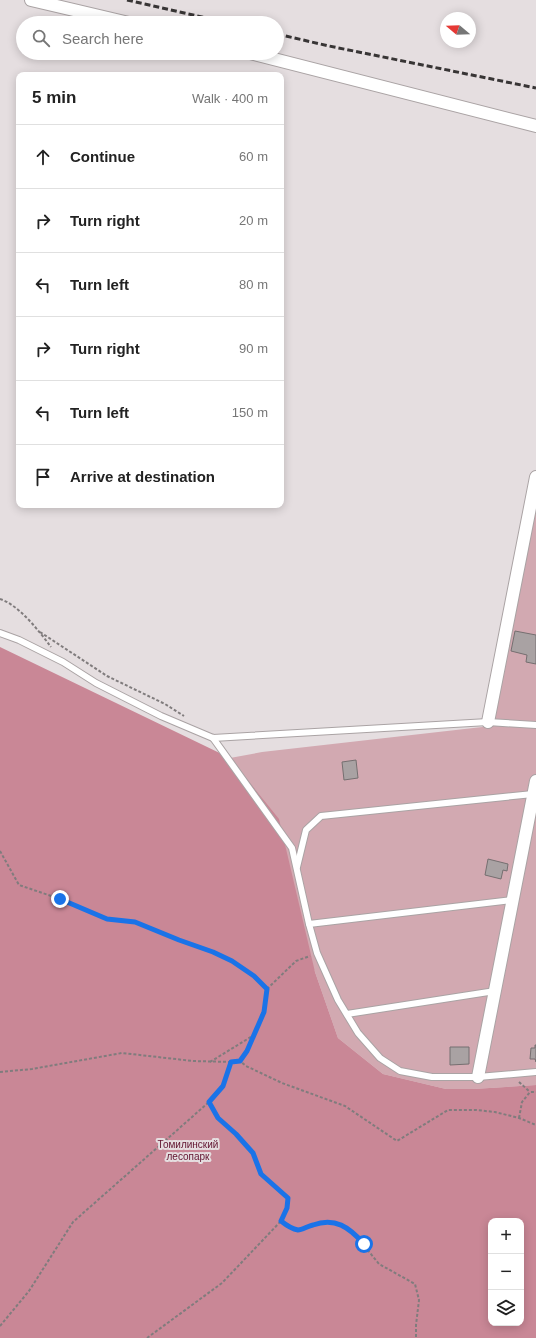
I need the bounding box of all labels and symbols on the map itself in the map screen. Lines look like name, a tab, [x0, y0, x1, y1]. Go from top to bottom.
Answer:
north arrow	[440, 12, 476, 48]
route end	[51, 890, 69, 908]
park label: Томилинский лесопарк	[158, 1139, 218, 1162]
route start	[355, 1235, 373, 1253]

